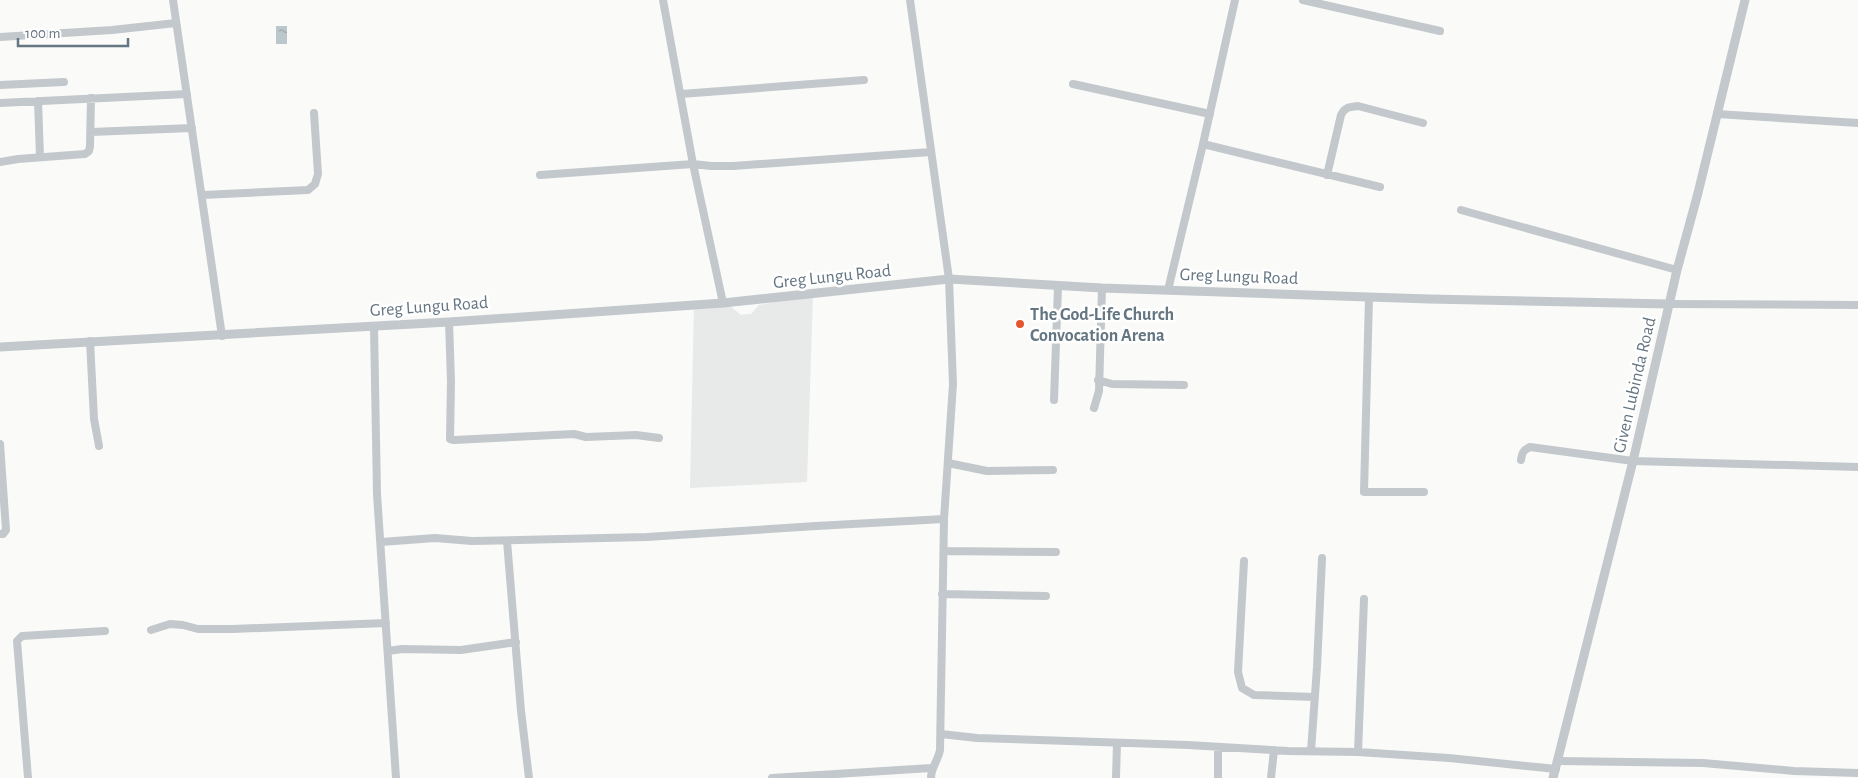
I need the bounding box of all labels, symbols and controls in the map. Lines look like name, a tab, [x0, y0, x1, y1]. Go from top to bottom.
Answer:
scale bar	[18, 15, 128, 47]
text: 100 m	[25, 26, 60, 41]
street label: Greg Lungu Road	[772, 262, 892, 292]
street label: Greg Lungu Road	[1179, 266, 1299, 288]
street label: Greg Lungu Road	[369, 294, 489, 320]
place label: The God-Life Church Convocation Arena	[1030, 306, 1174, 345]
street label: Given Lubinda Road	[1611, 315, 1659, 455]
marker: The God-Life Church Convocation Arena	[1014, 318, 1026, 330]

